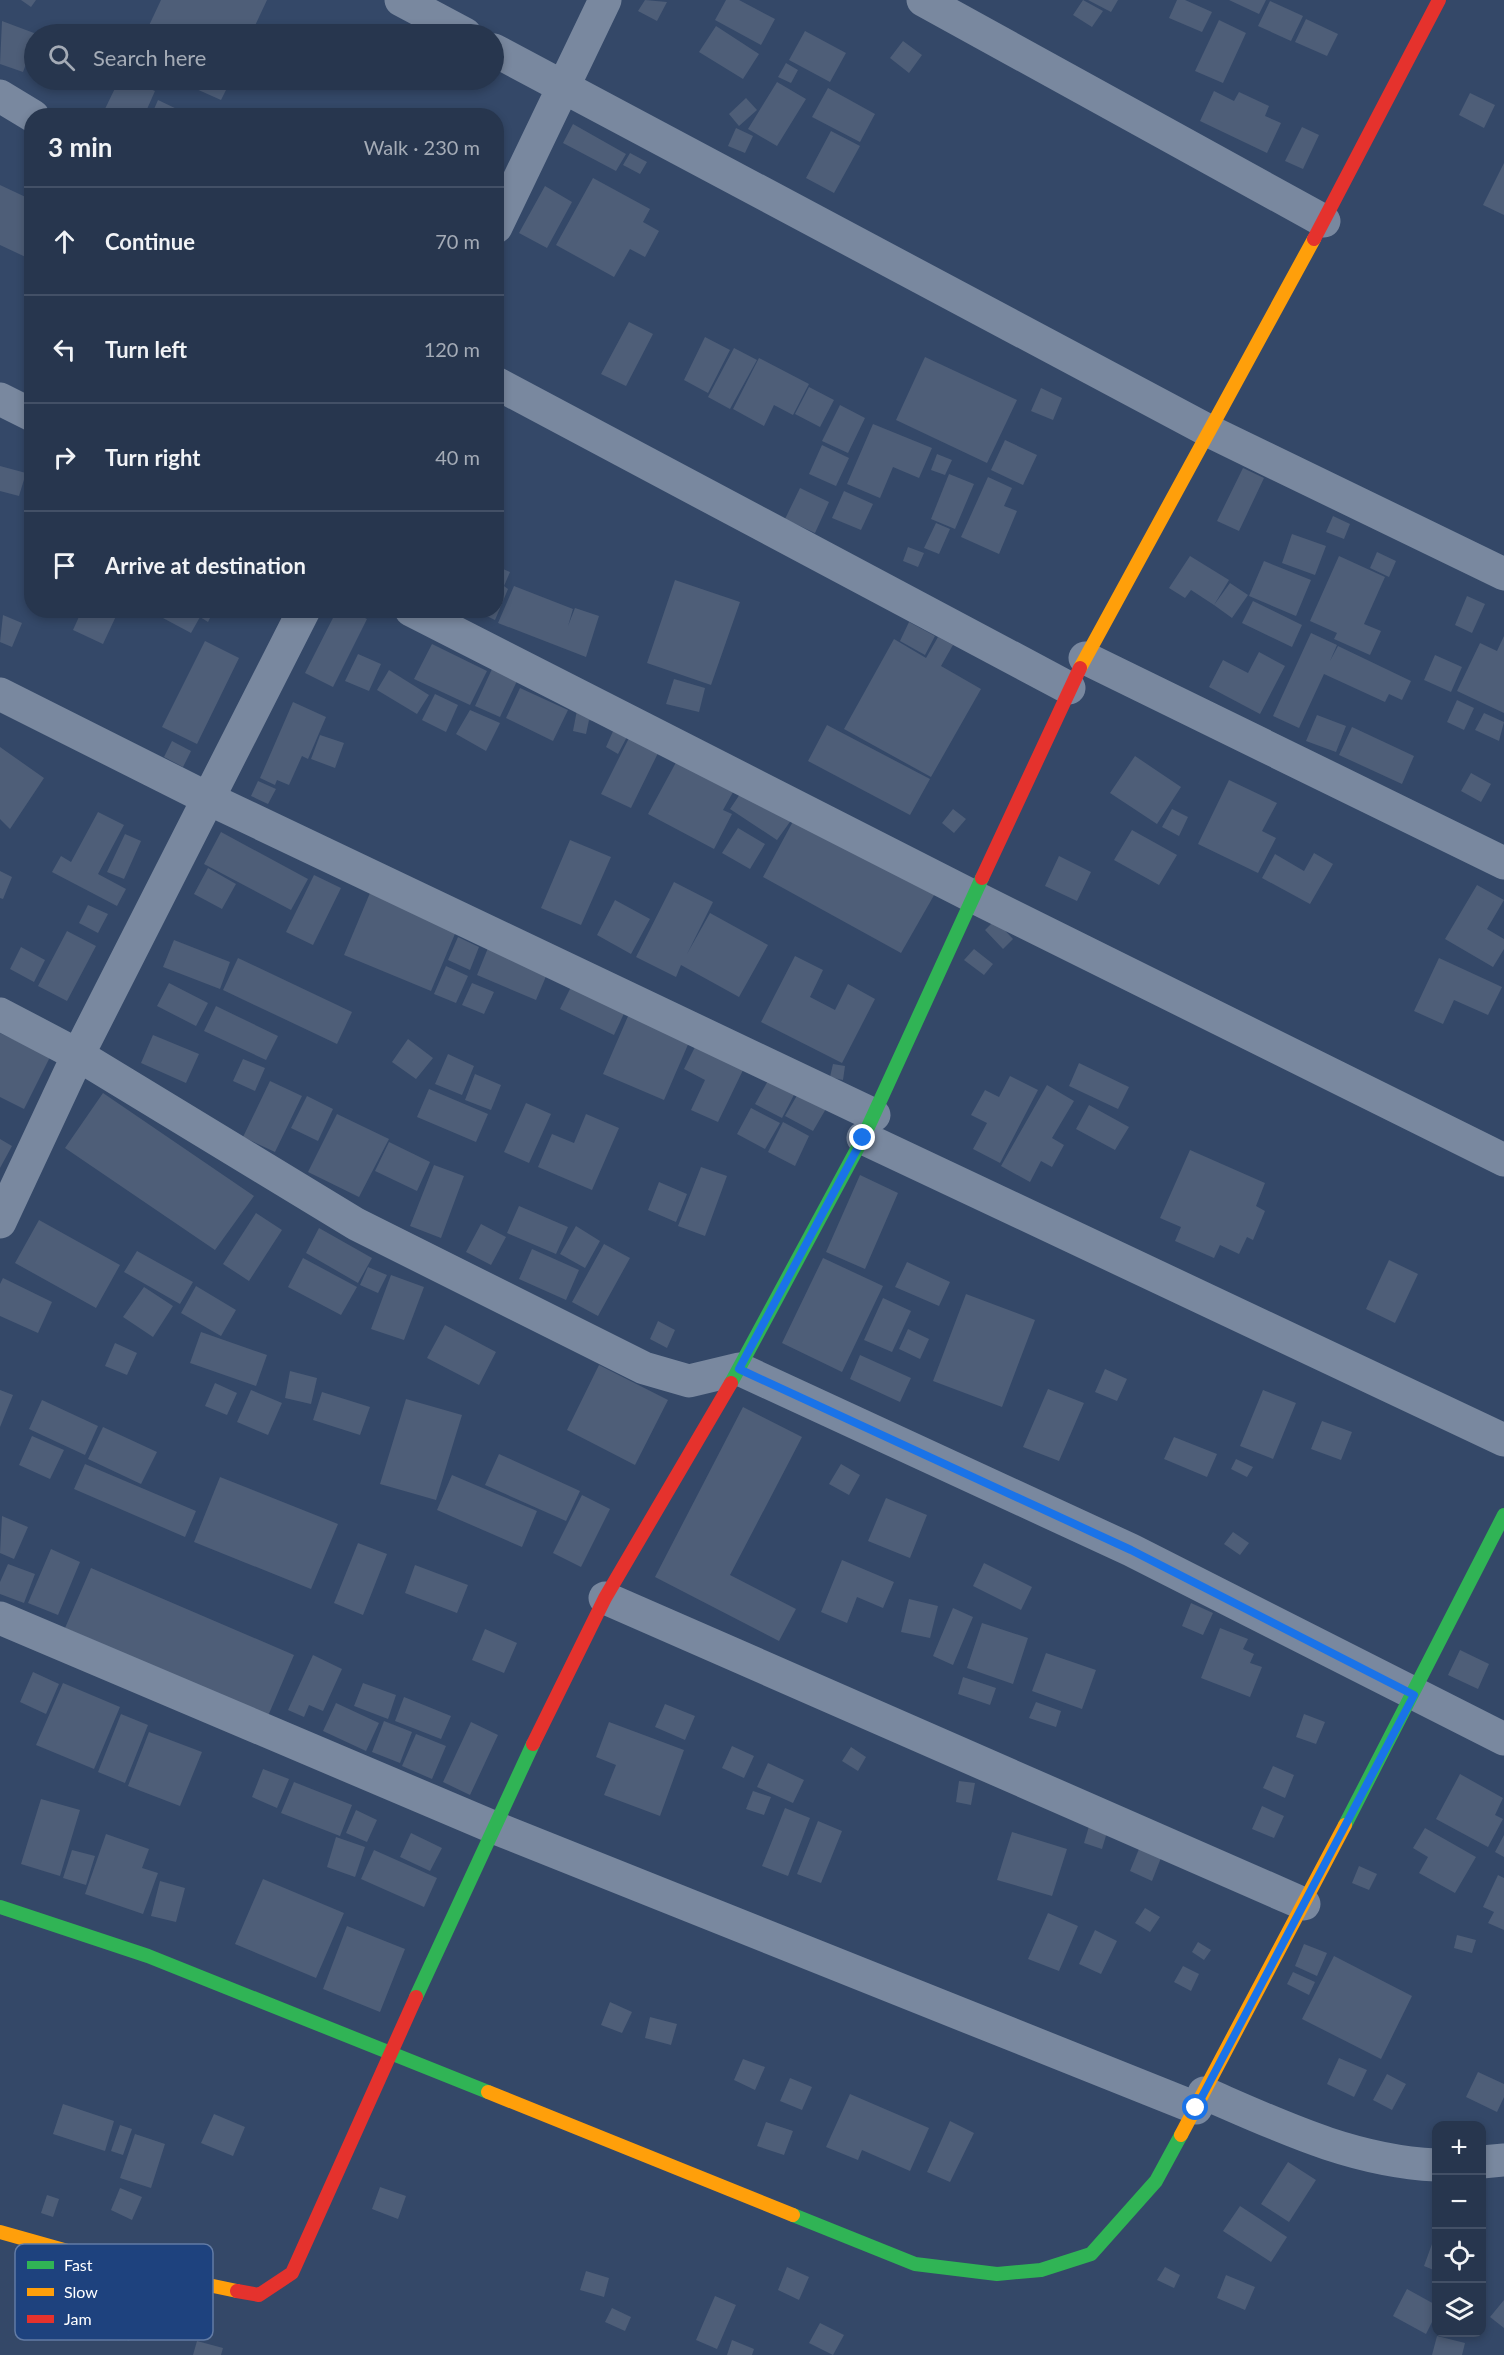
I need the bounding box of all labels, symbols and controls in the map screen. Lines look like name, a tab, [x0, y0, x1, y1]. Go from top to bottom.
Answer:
search box	[24, 24, 504, 90]
icon: search	[45, 41, 78, 74]
text: Search here	[93, 44, 206, 71]
text: 3 min	[48, 131, 112, 163]
text: Walk · 230 m	[364, 135, 480, 159]
icon: ahead	[48, 225, 81, 258]
text: Continue	[105, 228, 195, 255]
text: 70 m	[435, 229, 480, 253]
icon: left	[48, 333, 81, 366]
text: Turn left	[105, 336, 187, 363]
text: 120 m	[424, 337, 480, 361]
icon: right	[48, 441, 81, 474]
text: Turn right	[105, 444, 200, 471]
text: 40 m	[435, 445, 480, 469]
icon: arrive	[48, 549, 81, 582]
text: Arrive at destination	[105, 552, 306, 579]
route end	[849, 1124, 875, 1150]
route start	[1182, 2094, 1208, 2120]
map controls	[1432, 2121, 1486, 2337]
button: +	[1432, 2121, 1486, 2175]
button: −	[1432, 2175, 1486, 2229]
button: locate	[1432, 2229, 1486, 2283]
legend	[15, 2244, 213, 2340]
text: Fast	[64, 2255, 93, 2274]
text: Slow	[64, 2282, 98, 2301]
button: layers	[1432, 2283, 1486, 2337]
text: Jam	[64, 2309, 92, 2328]

